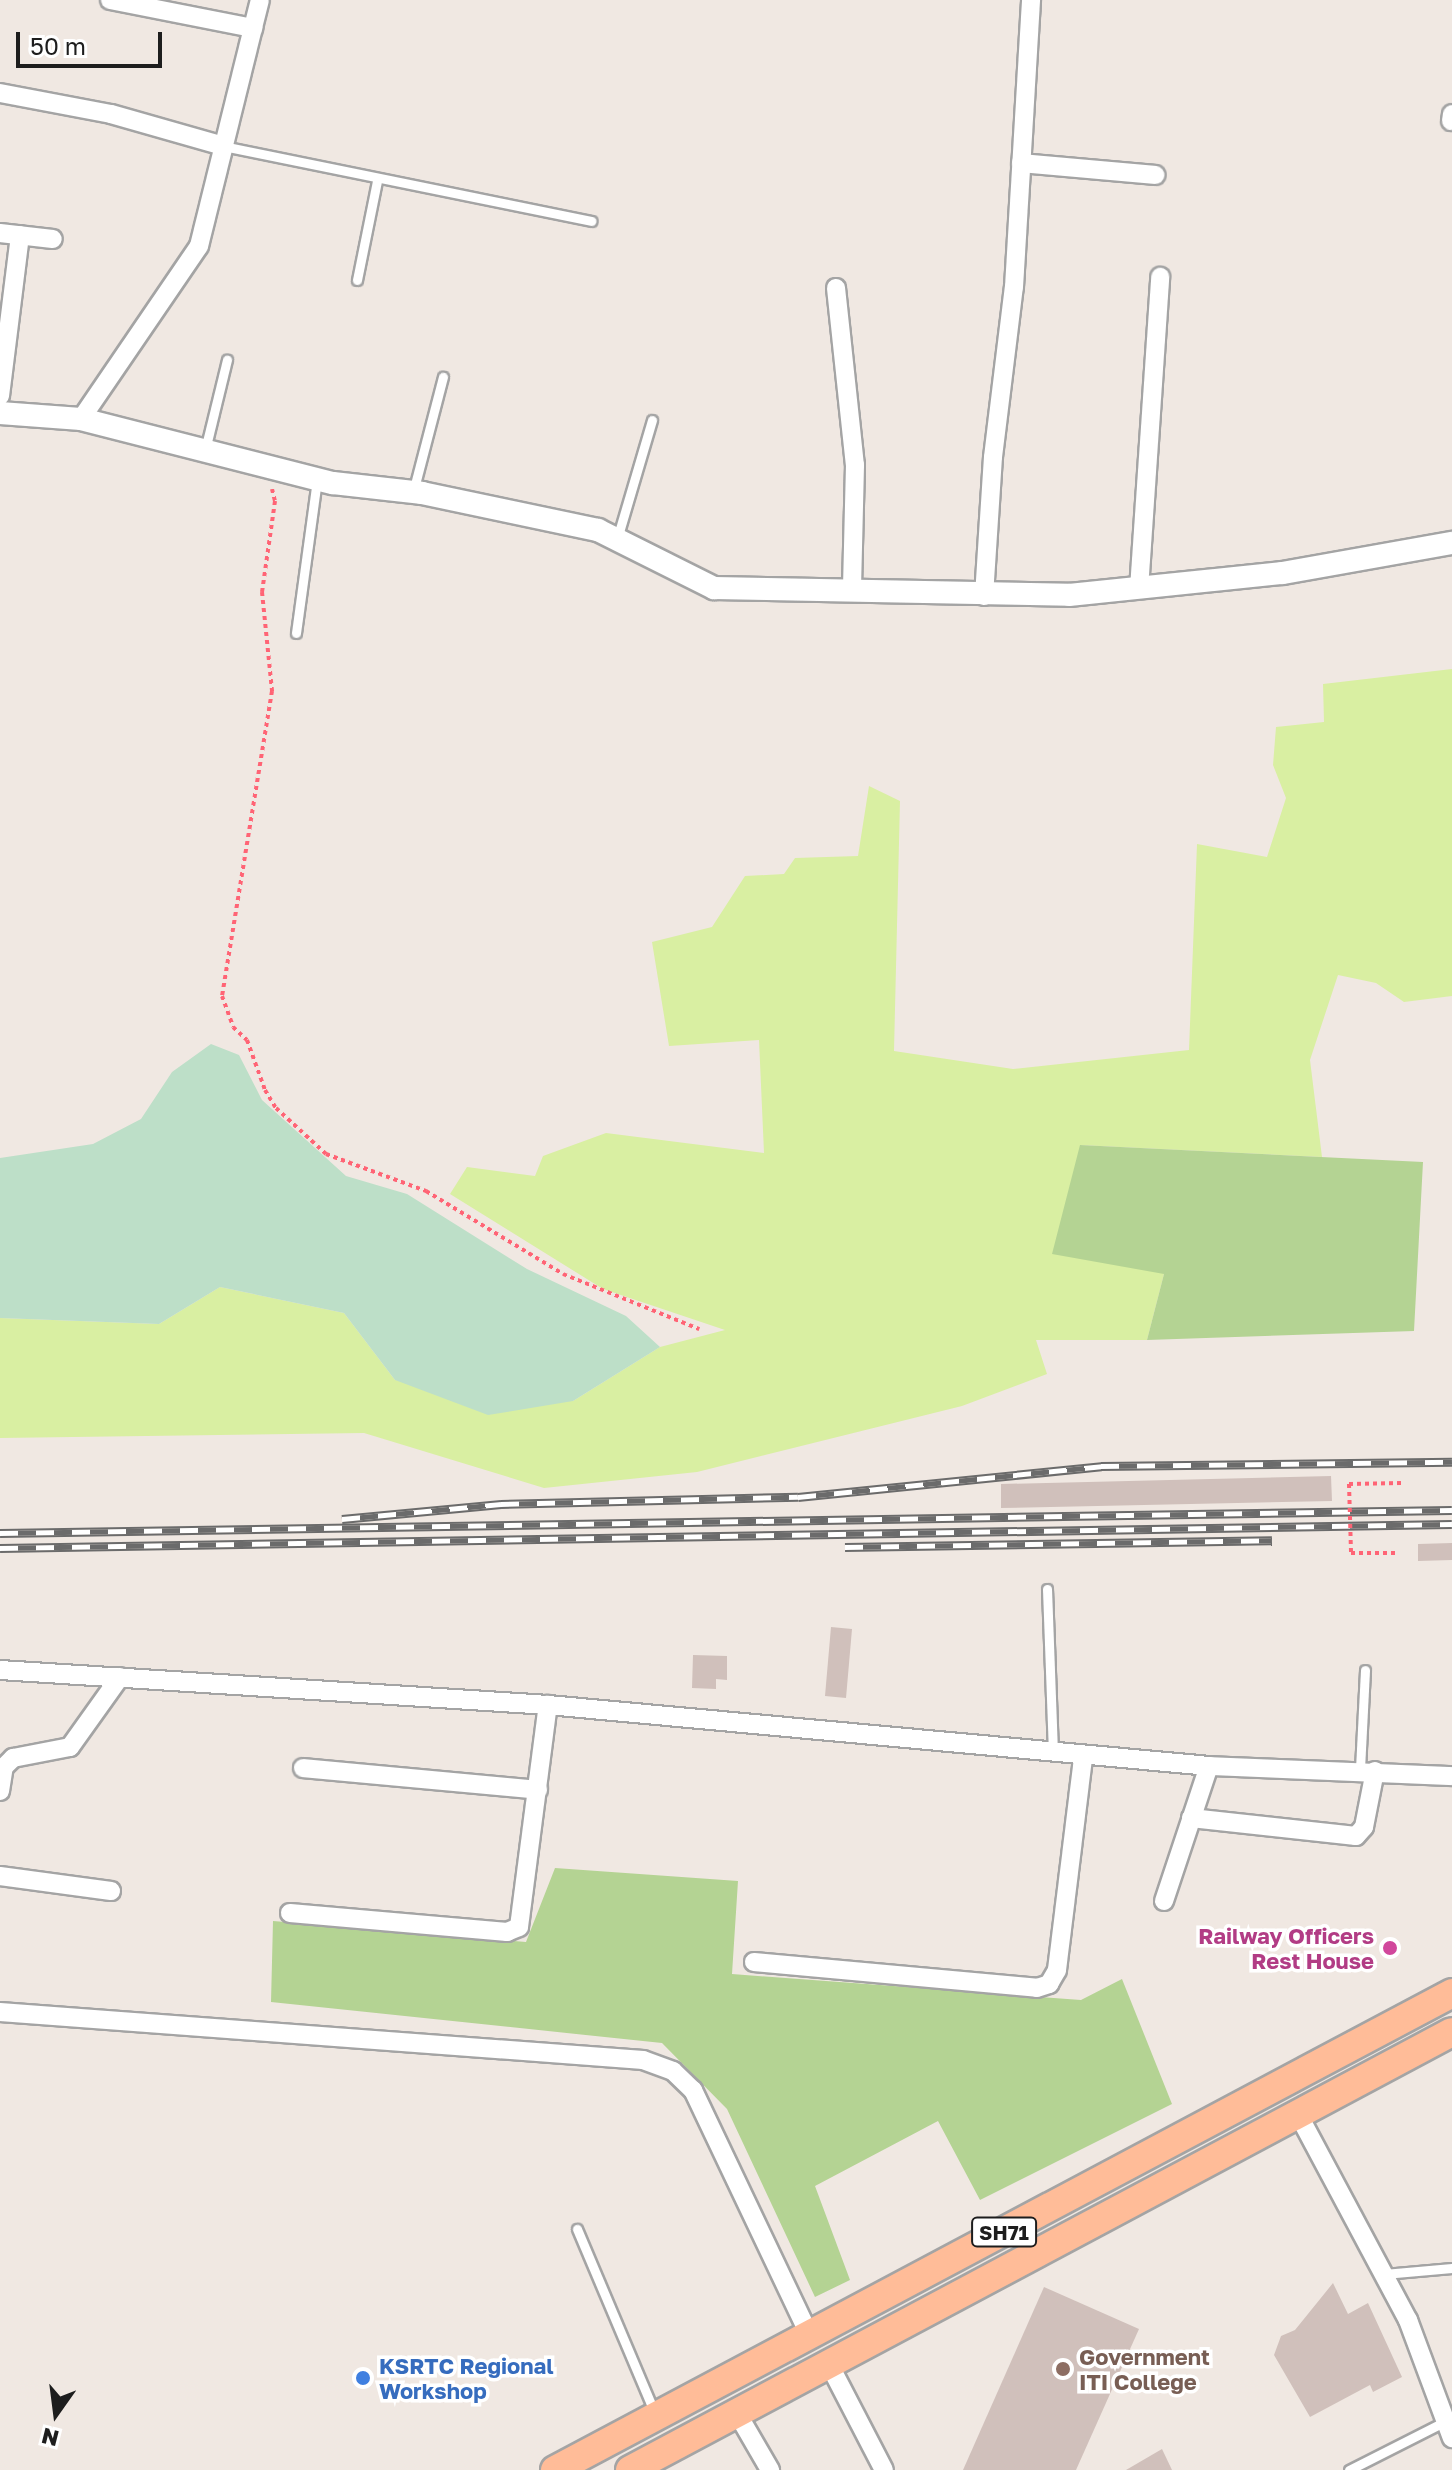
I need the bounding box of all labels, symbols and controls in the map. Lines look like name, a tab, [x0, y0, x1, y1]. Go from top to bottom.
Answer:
scale bar	[20, 16, 166, 66]
text: 50 m	[30, 31, 86, 60]
place label: Railway Officers Rest House	[1198, 1922, 1374, 1974]
marker: Railway Officers Rest House	[1381, 1939, 1399, 1957]
road number: SH71	[970, 2216, 1038, 2248]
place label: Government ITI College	[1079, 2343, 1210, 2394]
place label: KSRTC Regional Workshop	[379, 2352, 554, 2404]
marker: Government ITI College	[1054, 2360, 1072, 2378]
marker: KSRTC Regional Workshop	[354, 2369, 372, 2387]
north arrow	[16, 2374, 96, 2454]
text: N	[39, 2423, 61, 2453]

